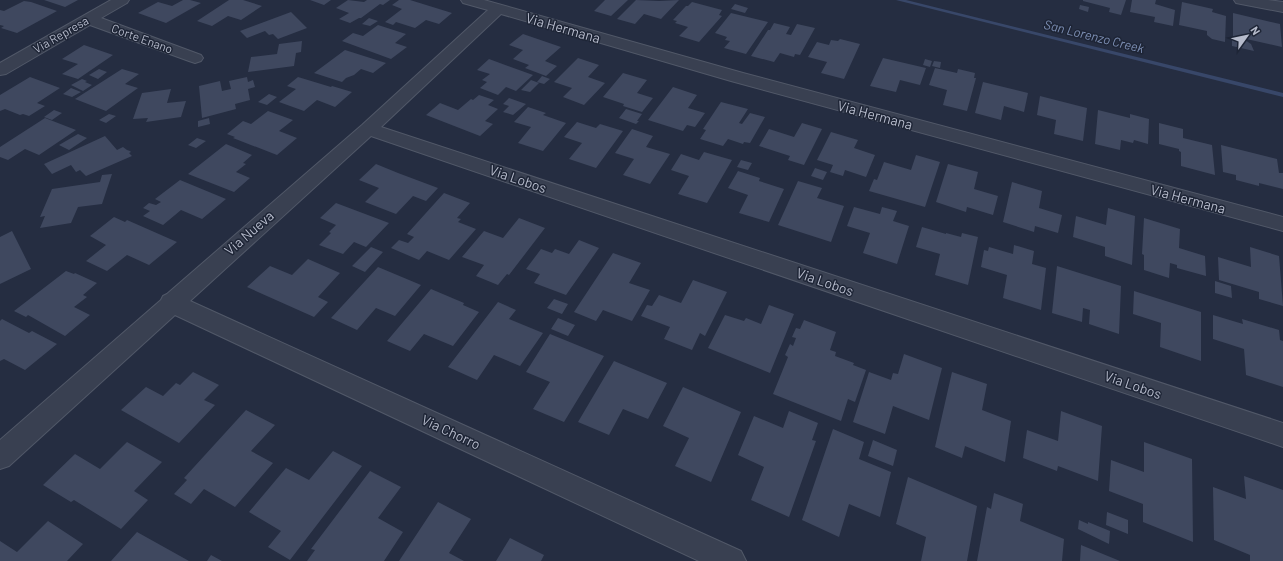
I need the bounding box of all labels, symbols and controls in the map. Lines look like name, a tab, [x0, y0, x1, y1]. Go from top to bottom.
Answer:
street label: Via Hermana	[524, 9, 602, 46]
street label: Via Represa	[30, 13, 91, 56]
water label: San Lorenzo Creek	[1042, 16, 1146, 56]
north arrow	[1227, 16, 1267, 56]
street label: Corte Enano	[110, 21, 175, 56]
text: N	[1248, 24, 1263, 37]
street label: Via Hermana	[836, 96, 914, 133]
street label: Via Lobos	[487, 161, 549, 196]
street label: Via Hermana	[1149, 180, 1227, 217]
street label: Via Nueva	[221, 207, 277, 259]
street label: Via Lobos	[794, 264, 856, 299]
street label: Via Lobos	[1102, 367, 1164, 402]
street label: Via Chorro	[419, 411, 483, 453]

